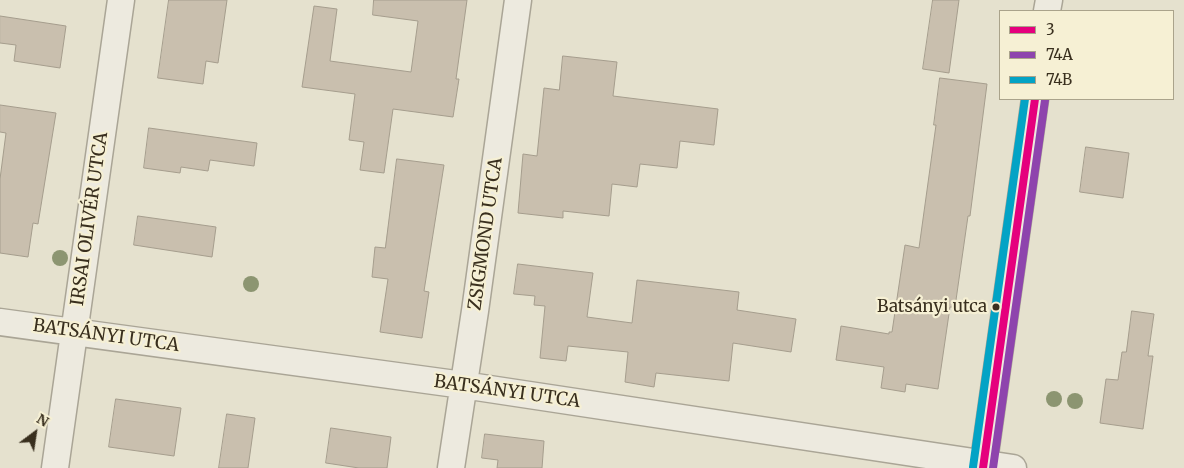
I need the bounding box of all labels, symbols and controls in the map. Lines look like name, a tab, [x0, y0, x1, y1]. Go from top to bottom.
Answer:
legend	[999, 10, 1174, 100]
text: 3	[1046, 20, 1055, 39]
text: 74A	[1046, 45, 1073, 64]
text: 74B	[1046, 70, 1072, 89]
street label: IRSAI OLIVÉR UTCA	[67, 131, 113, 307]
street label: ZSIGMOND UTCA	[465, 156, 507, 312]
place label: Batsányi utca	[877, 297, 987, 317]
marker: Batsányi utca	[991, 302, 1001, 312]
street label: BATSÁNYI UTCA	[31, 315, 181, 357]
street label: BATSÁNYI UTCA	[432, 371, 582, 413]
north arrow	[10, 408, 60, 458]
text: N	[33, 410, 52, 431]

